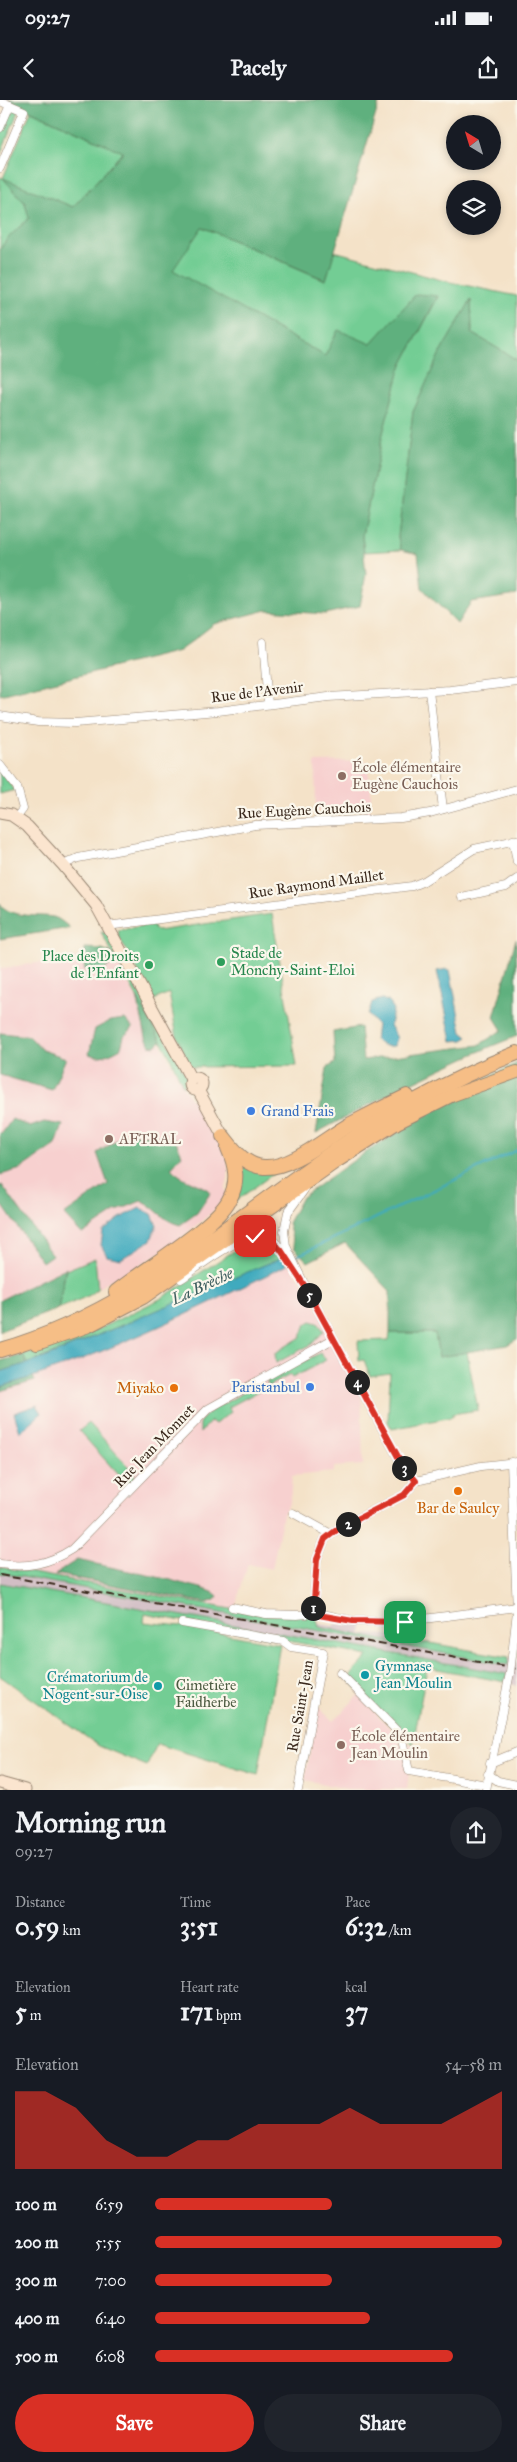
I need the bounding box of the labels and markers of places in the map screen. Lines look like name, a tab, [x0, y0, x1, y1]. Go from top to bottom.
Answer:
place label: École élémentaire Eugène Cauchois	[352, 757, 461, 793]
marker: École élémentaire Eugène Cauchois	[336, 770, 348, 782]
place label: Stade de Monchy-Saint-Eloi	[231, 944, 355, 979]
place label: Place des Droits de l'Enfant	[42, 947, 140, 982]
marker: Stade de Monchy-Saint-Eloi	[215, 956, 227, 968]
marker: Place des Droits de l'Enfant	[143, 959, 155, 971]
place label: Grand Frais	[261, 1102, 334, 1120]
marker: Grand Frais	[245, 1105, 257, 1117]
place label: AFTRAL	[118, 1130, 181, 1148]
marker: AFTRAL	[103, 1133, 115, 1145]
pin	[234, 1215, 276, 1257]
pin: 5	[296, 1282, 322, 1308]
pin: 4	[344, 1370, 370, 1394]
place label: Paristanbul	[231, 1378, 301, 1396]
place label: Miyako	[117, 1379, 164, 1397]
marker: Paristanbul	[304, 1381, 316, 1393]
marker: Miyako	[168, 1382, 180, 1394]
pin: 3	[392, 1456, 416, 1480]
marker: Bar de Saulcy	[452, 1485, 464, 1497]
place label: Bar de Saulcy	[417, 1499, 500, 1517]
pin: 2	[336, 1512, 360, 1536]
pin: 1	[300, 1596, 326, 1620]
pin	[384, 1601, 426, 1643]
place label: Gymnase Jean Moulin	[373, 1657, 452, 1693]
place label: Crématorium de Nogent-sur-Oise	[43, 1668, 148, 1703]
marker: Gymnase Jean Moulin	[359, 1669, 371, 1681]
marker: Crématorium de Nogent-sur-Oise	[152, 1680, 164, 1692]
place label: École élémentaire Jean Moulin	[349, 1726, 460, 1763]
marker: École élémentaire Jean Moulin	[335, 1739, 347, 1751]

